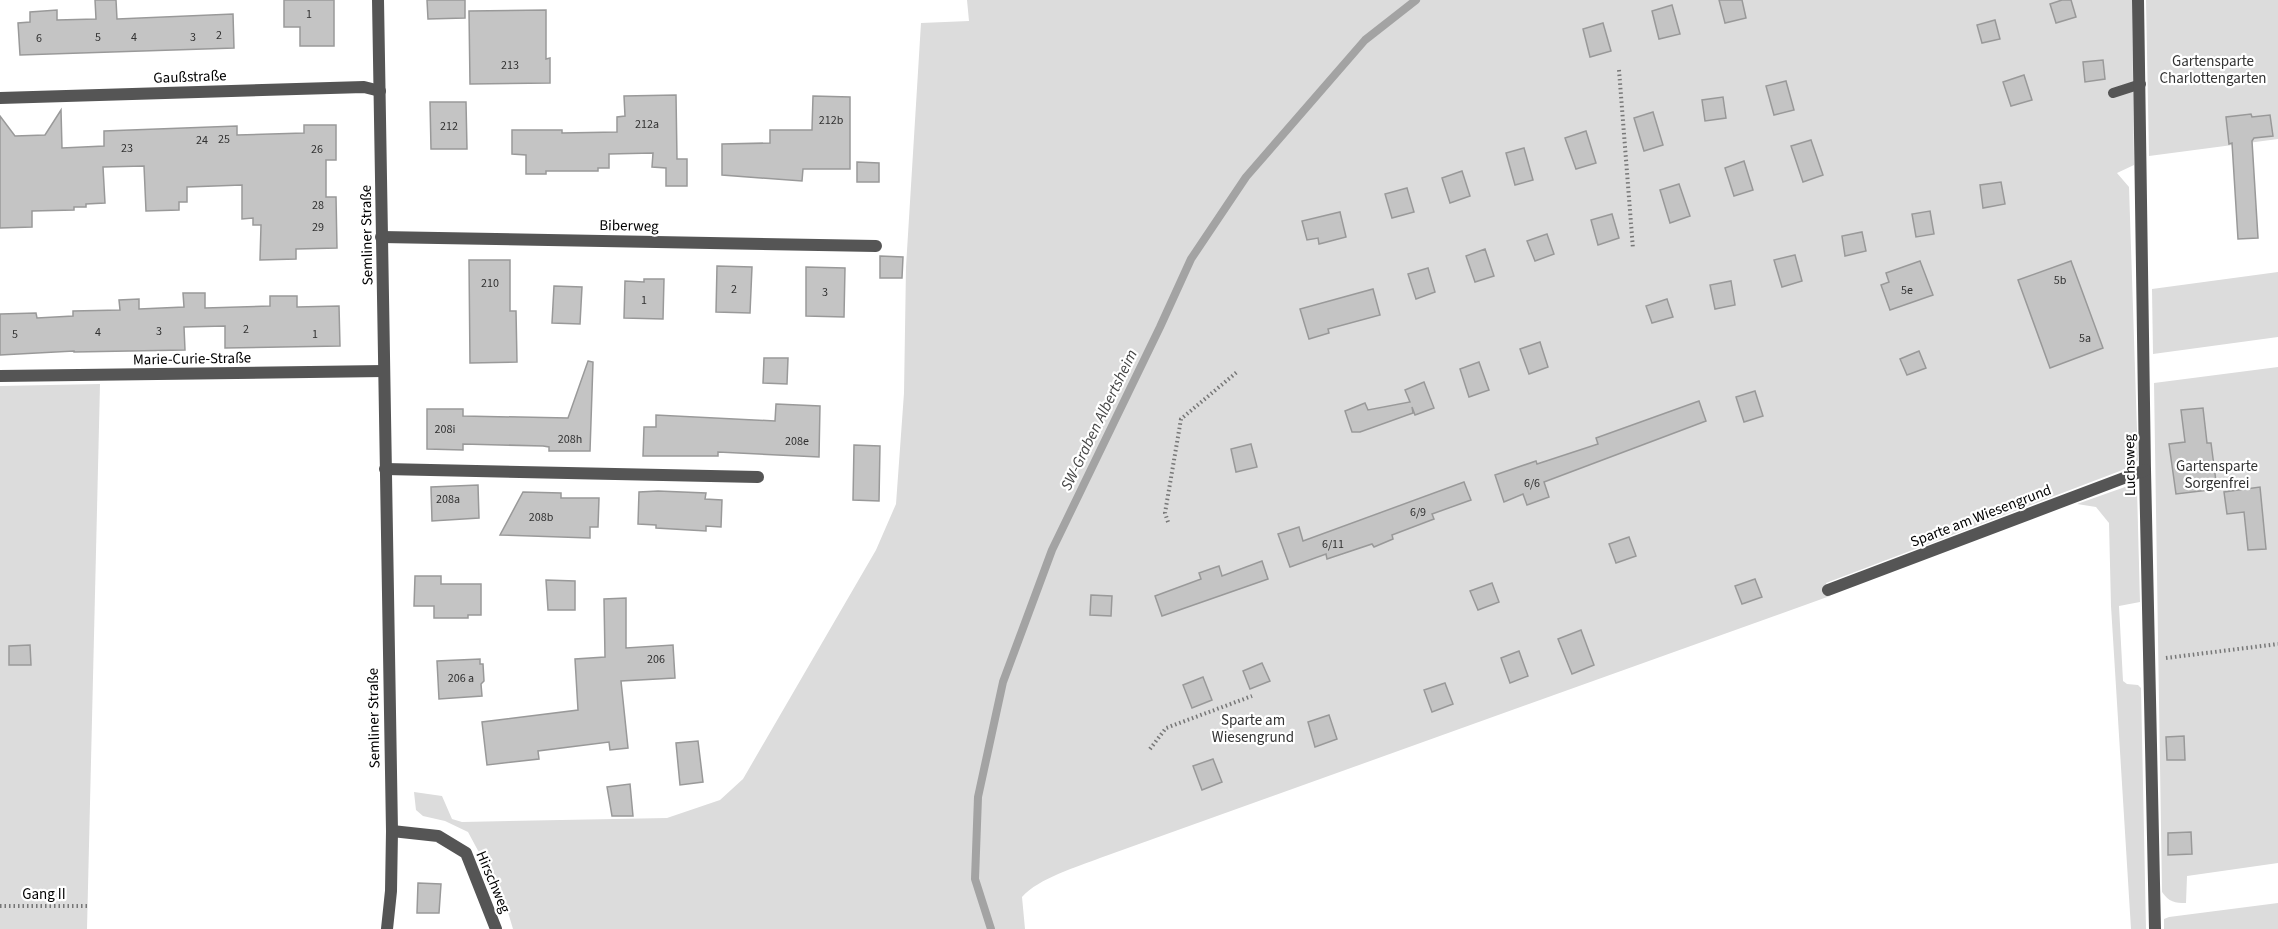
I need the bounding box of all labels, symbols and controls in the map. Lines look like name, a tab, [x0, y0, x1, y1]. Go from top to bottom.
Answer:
house number: 1	[306, 6, 312, 23]
house number: 2	[216, 27, 222, 44]
house number: 5	[95, 29, 101, 46]
house number: 4	[131, 29, 137, 46]
house number: 3	[190, 29, 196, 46]
house number: 6	[36, 30, 42, 47]
park label: Gartensparte Charlottengarten	[2159, 51, 2267, 89]
house number: 213	[501, 57, 519, 74]
street label: Gaußstraße	[153, 65, 227, 89]
house number: 212b	[819, 112, 844, 129]
house number: 212a	[635, 116, 659, 133]
house number: 212	[440, 118, 458, 135]
house number: 25	[218, 131, 230, 148]
house number: 24	[196, 132, 208, 149]
house number: 23	[121, 140, 133, 157]
house number: 26	[311, 141, 323, 158]
street label: Semliner Straße	[356, 185, 378, 285]
house number: 28	[312, 197, 324, 214]
street label: Biberweg	[599, 215, 659, 237]
house number: 29	[312, 219, 324, 236]
house number: 5b	[2054, 272, 2067, 289]
house number: 210	[481, 275, 499, 292]
house number: 2	[731, 281, 737, 298]
house number: 5e	[1901, 282, 1913, 299]
house number: 3	[822, 284, 828, 301]
house number: 1	[641, 292, 647, 309]
house number: 2	[243, 321, 249, 338]
house number: 3	[156, 323, 162, 340]
house number: 4	[95, 324, 101, 341]
house number: 5	[12, 326, 18, 343]
house number: 1	[312, 326, 318, 343]
house number: 5a	[2079, 330, 2091, 347]
water label: SW-Graben Albertsheim	[1055, 346, 1143, 494]
street label: Marie-Curie-Straße	[133, 347, 251, 371]
house number: 208i	[435, 421, 455, 438]
house number: 208h	[558, 431, 582, 448]
house number: 208e	[785, 433, 809, 450]
street label: Luchsweg	[2119, 433, 2141, 496]
park label: Gartensparte Sorgenfrei	[2176, 456, 2258, 494]
house number: 6/6	[1524, 475, 1540, 492]
street label: Sparte am Wiesengrund	[1907, 479, 2055, 553]
house number: 208a	[436, 491, 460, 508]
house number: 6/9	[1410, 504, 1426, 521]
house number: 208b	[529, 509, 554, 526]
house number: 6/11	[1322, 536, 1344, 553]
house number: 206	[647, 651, 665, 668]
street label: Semliner Straße	[363, 668, 385, 768]
house number: 206 a	[448, 670, 474, 687]
park label: Sparte am Wiesengrund	[1212, 710, 1294, 748]
street label: Hirschweg	[471, 848, 516, 917]
street label: Gang II	[22, 884, 66, 905]

